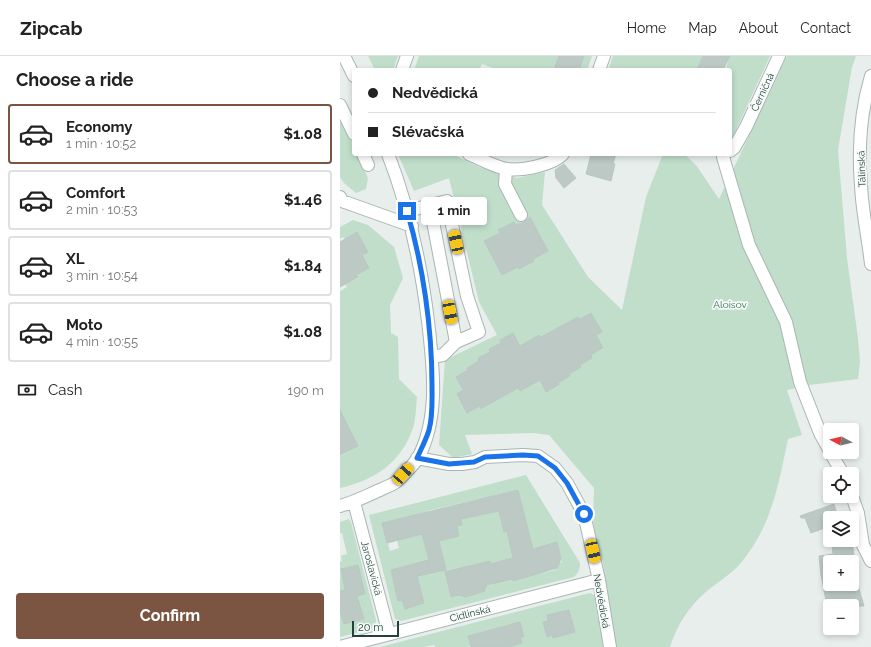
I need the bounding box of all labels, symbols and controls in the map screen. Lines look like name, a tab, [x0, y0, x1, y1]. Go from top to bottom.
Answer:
text: Zipcab	[20, 17, 82, 39]
text: Home	[627, 20, 666, 36]
text: Map	[688, 20, 717, 36]
text: About	[739, 20, 778, 36]
text: Contact	[800, 20, 851, 36]
text: Choose a ride	[16, 69, 134, 90]
street label: Černičná	[749, 71, 776, 113]
text: Nedvědická	[392, 84, 478, 102]
icon: car	[18, 116, 54, 152]
text: Economy	[66, 118, 133, 136]
text: Slévačská	[392, 123, 464, 141]
text: $1.08	[283, 125, 322, 143]
text: 1 min · 10:52	[66, 136, 136, 151]
street label: Tálínská	[855, 150, 868, 188]
icon: car	[18, 182, 54, 218]
text: Comfort	[66, 184, 125, 202]
text: $1.46	[284, 191, 322, 209]
callout: 1 min	[421, 197, 487, 225]
text: 2 min · 10:53	[66, 202, 138, 217]
route end	[398, 202, 416, 220]
text: 1 min	[438, 203, 470, 218]
car	[448, 229, 464, 255]
icon: car	[18, 248, 54, 284]
text: XL	[66, 250, 84, 268]
text: $1.84	[284, 257, 322, 275]
text: 3 min · 10:54	[66, 268, 138, 283]
car	[442, 299, 458, 325]
park label: Aloisov	[713, 299, 747, 310]
icon: car	[18, 314, 54, 350]
text: Moto	[66, 316, 103, 334]
text: $1.08	[283, 323, 322, 341]
text: 4 min · 10:55	[66, 334, 138, 349]
icon: cash	[16, 379, 38, 401]
text: Cash	[48, 381, 82, 399]
text: 190 m	[288, 383, 324, 398]
north arrow	[823, 423, 859, 459]
map controls	[823, 423, 859, 635]
car	[391, 461, 415, 487]
button: locate	[823, 467, 859, 503]
route start	[575, 505, 593, 523]
button: layers	[823, 511, 859, 547]
car	[584, 538, 602, 564]
street label: Jaroslavická	[359, 540, 384, 597]
button: +	[823, 555, 859, 591]
street label: Nedvědická	[591, 573, 612, 629]
button: Confirm	[16, 593, 324, 639]
button: −	[823, 599, 859, 635]
street label: Cidlinská	[449, 603, 492, 624]
scale bar	[352, 619, 399, 638]
text: 20 m	[358, 621, 383, 634]

